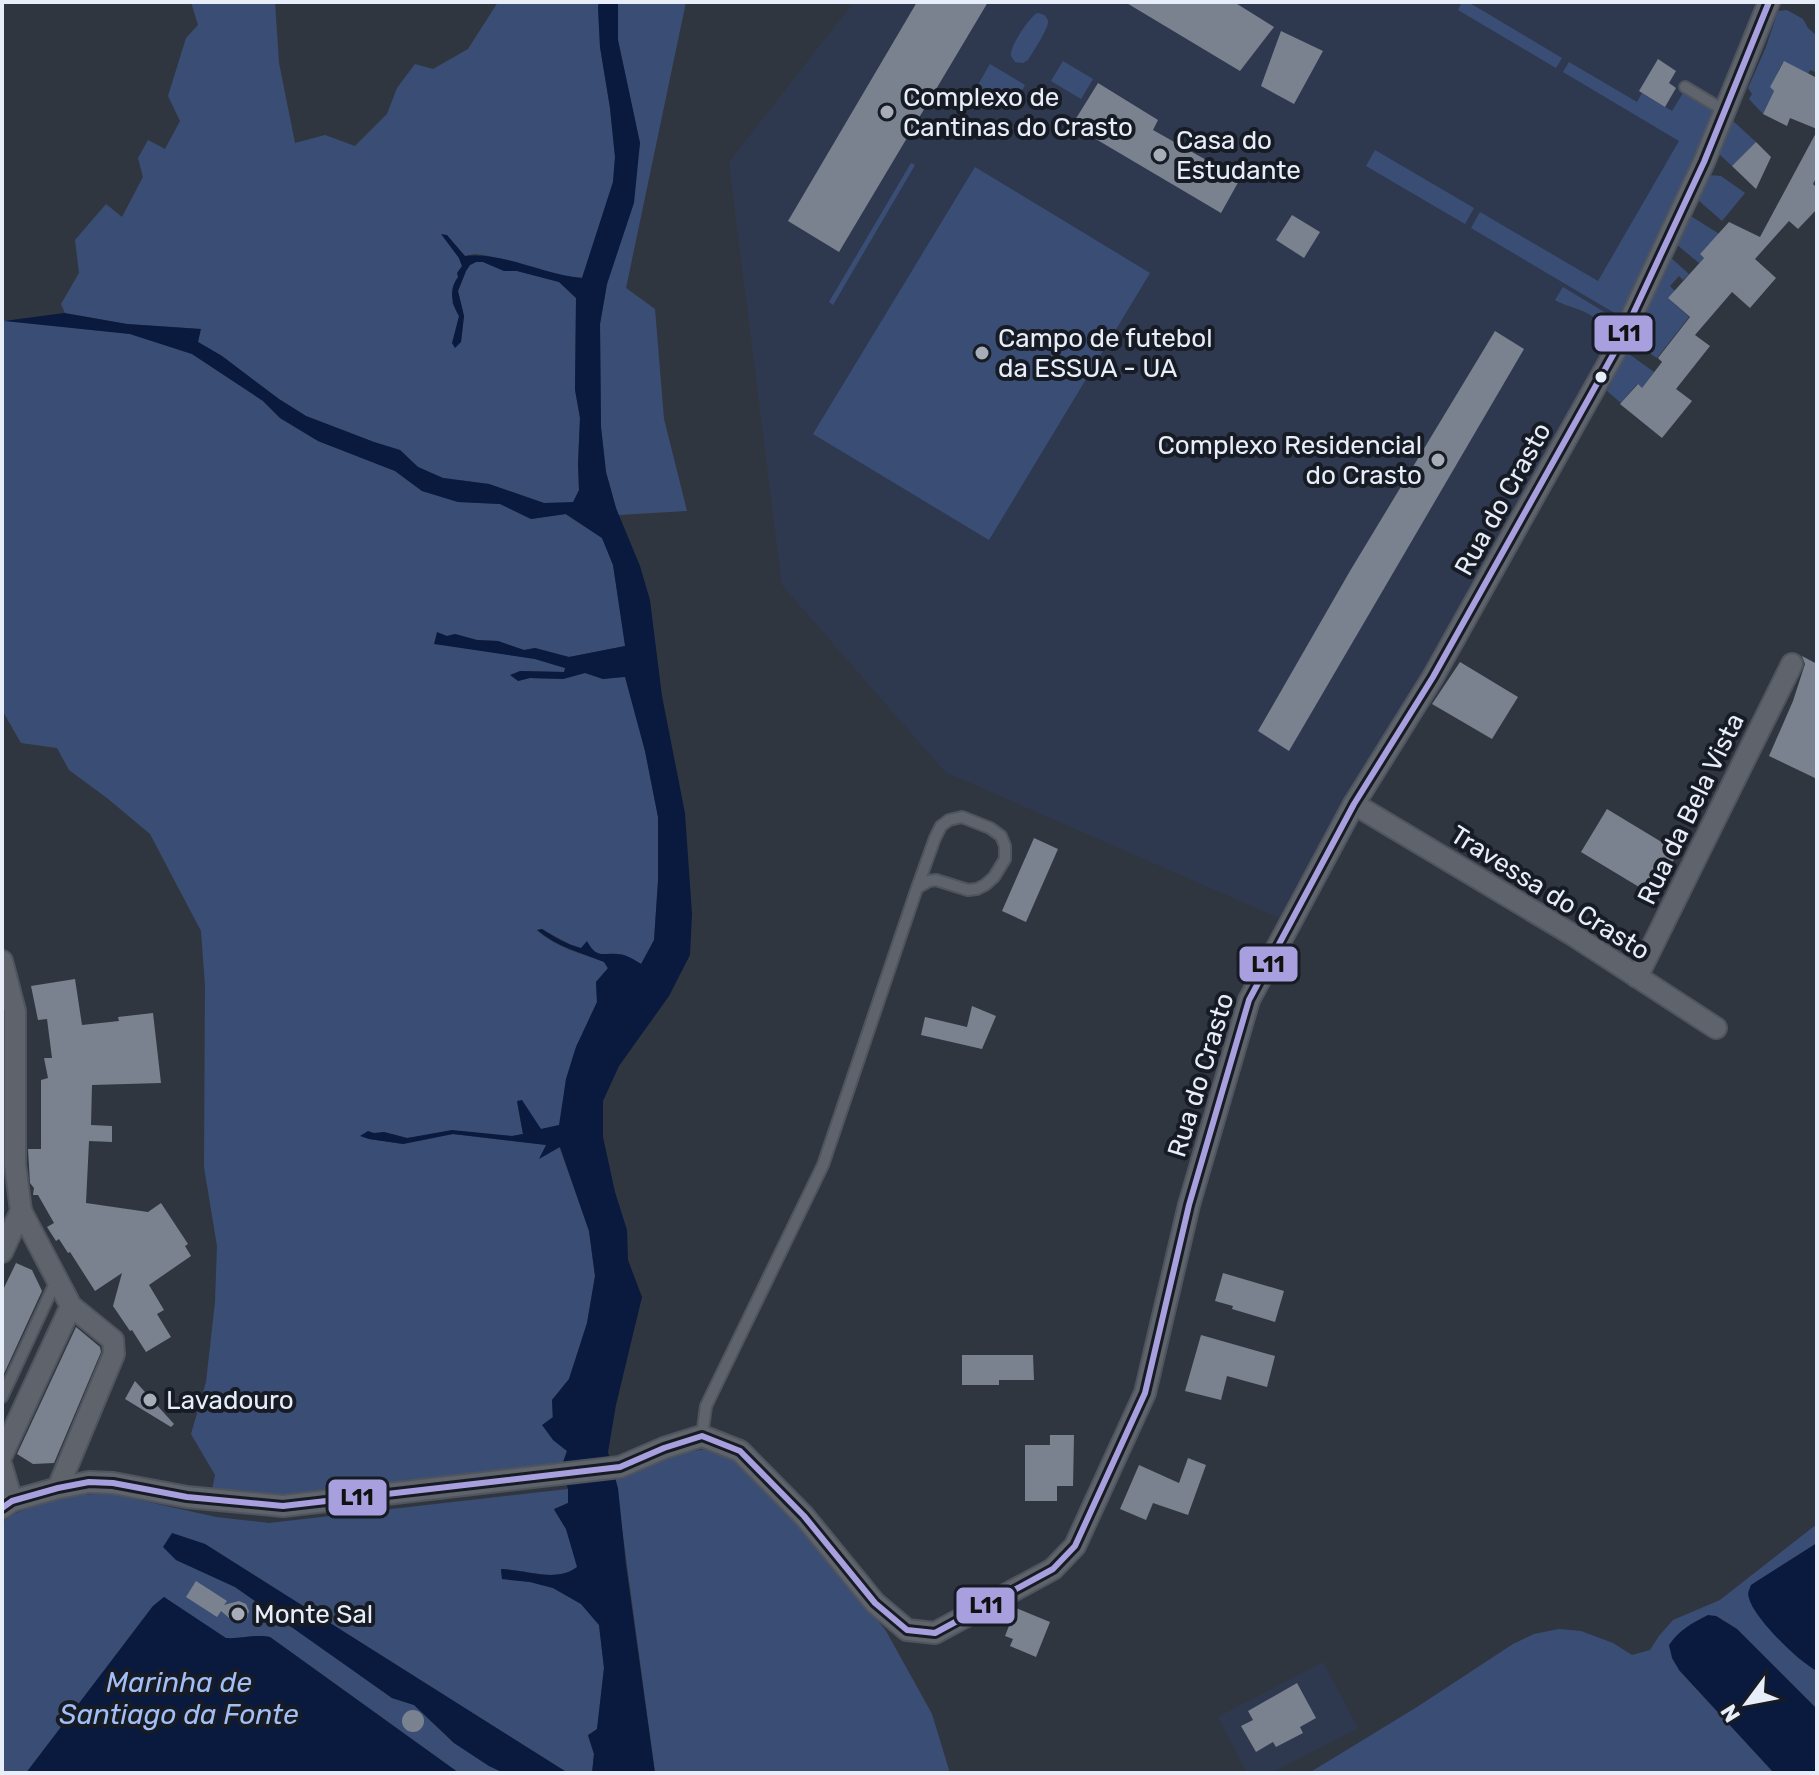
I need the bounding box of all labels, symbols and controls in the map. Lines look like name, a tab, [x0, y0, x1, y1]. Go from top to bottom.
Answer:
place label: Complexo de Cantinas do Crasto	[903, 82, 1133, 143]
marker: Complexo de Cantinas do Crasto	[878, 103, 896, 121]
place label: Casa do Estudante	[1176, 125, 1301, 186]
marker: Casa do Estudante	[1151, 146, 1169, 164]
line badge: L11	[1593, 314, 1654, 353]
text: L11	[1607, 320, 1641, 347]
place label: Campo de futebol da ESSUA - UA	[998, 323, 1213, 384]
marker: Campo de futebol da ESSUA - UA	[973, 344, 991, 362]
unlabelled marker	[1593, 369, 1609, 385]
street label: Rua do Crasto	[1448, 417, 1558, 581]
place label: Complexo Residencial do Crasto	[1158, 430, 1422, 491]
marker: Complexo Residencial do Crasto	[1429, 451, 1447, 469]
street label: Rua da Bela Vista	[1631, 708, 1751, 910]
street label: Travessa do Crasto	[1445, 819, 1655, 967]
line badge: L11	[1238, 945, 1299, 983]
text: L11	[1251, 951, 1285, 978]
street label: Rua do Crasto	[1161, 989, 1241, 1161]
place label: Lavadouro	[166, 1385, 294, 1416]
marker: Lavadouro	[141, 1391, 159, 1409]
line badge: L11	[327, 1478, 388, 1517]
text: L11	[340, 1484, 374, 1511]
line badge: L11	[955, 1586, 1016, 1625]
text: L11	[969, 1592, 1003, 1619]
place label: Monte Sal	[254, 1599, 373, 1630]
marker: Monte Sal	[229, 1605, 247, 1623]
north arrow	[1707, 1663, 1787, 1743]
water label: Marinha de Santiago da Fonte	[59, 1666, 299, 1731]
text: N	[1715, 1699, 1746, 1727]

